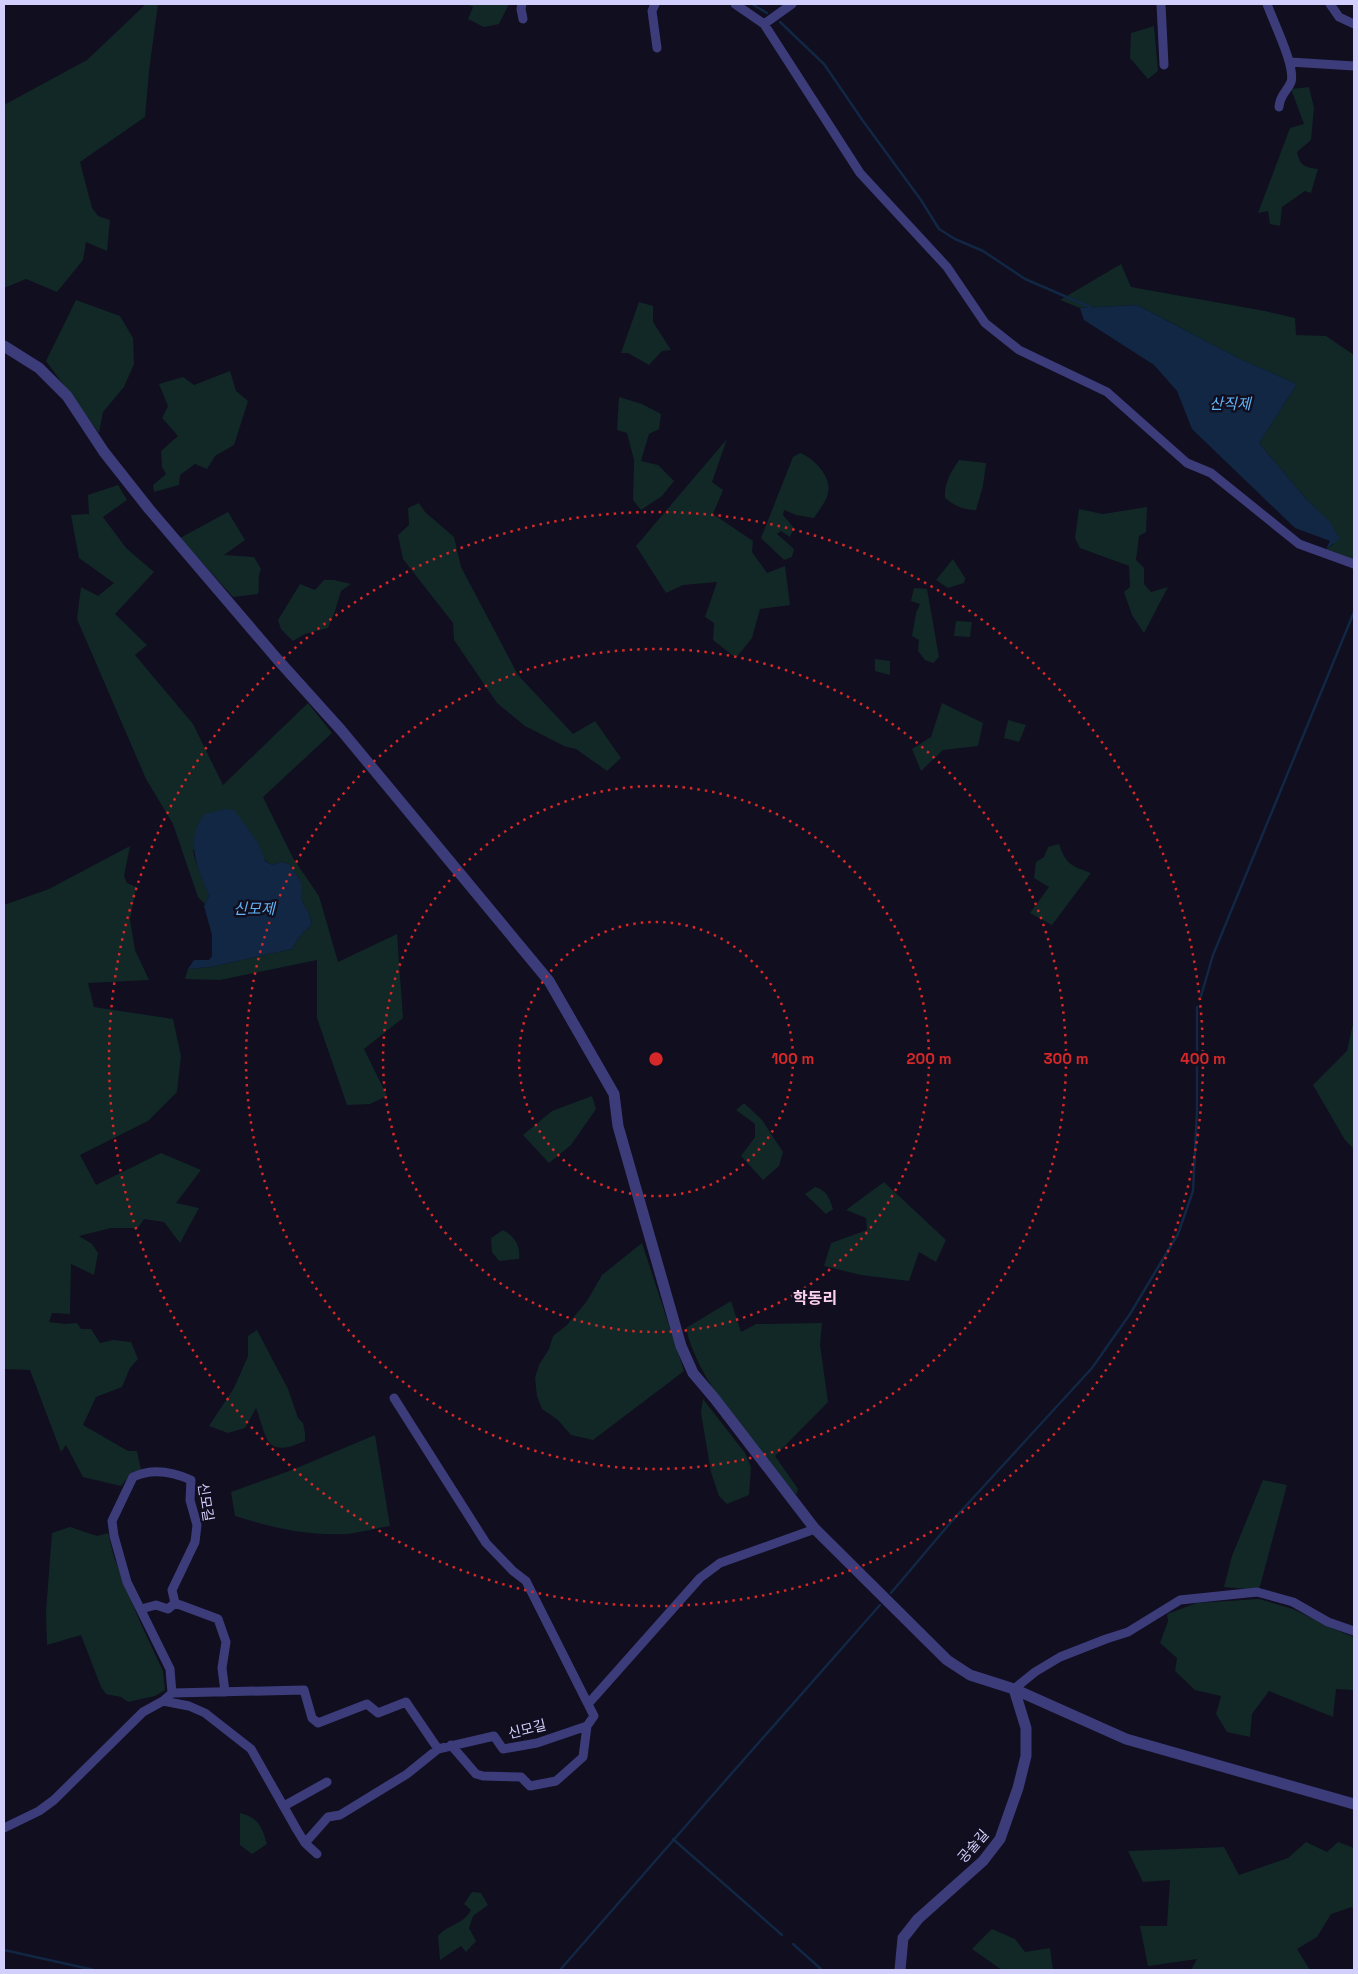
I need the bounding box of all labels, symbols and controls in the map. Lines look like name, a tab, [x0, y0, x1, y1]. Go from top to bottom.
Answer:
water label: 산직제	[1209, 394, 1253, 413]
water label: 신모제	[233, 899, 277, 918]
text: 100 m	[772, 1049, 814, 1068]
text: 200 m	[907, 1049, 951, 1068]
text: 300 m	[1043, 1049, 1089, 1068]
text: 400 m	[1180, 1049, 1226, 1068]
centre of rings	[647, 1050, 665, 1068]
district label: 학동리	[793, 1288, 837, 1309]
street label: 신모길	[194, 1482, 218, 1522]
street label: 신모길	[506, 1716, 548, 1742]
street label: 공술길	[954, 1826, 992, 1866]

